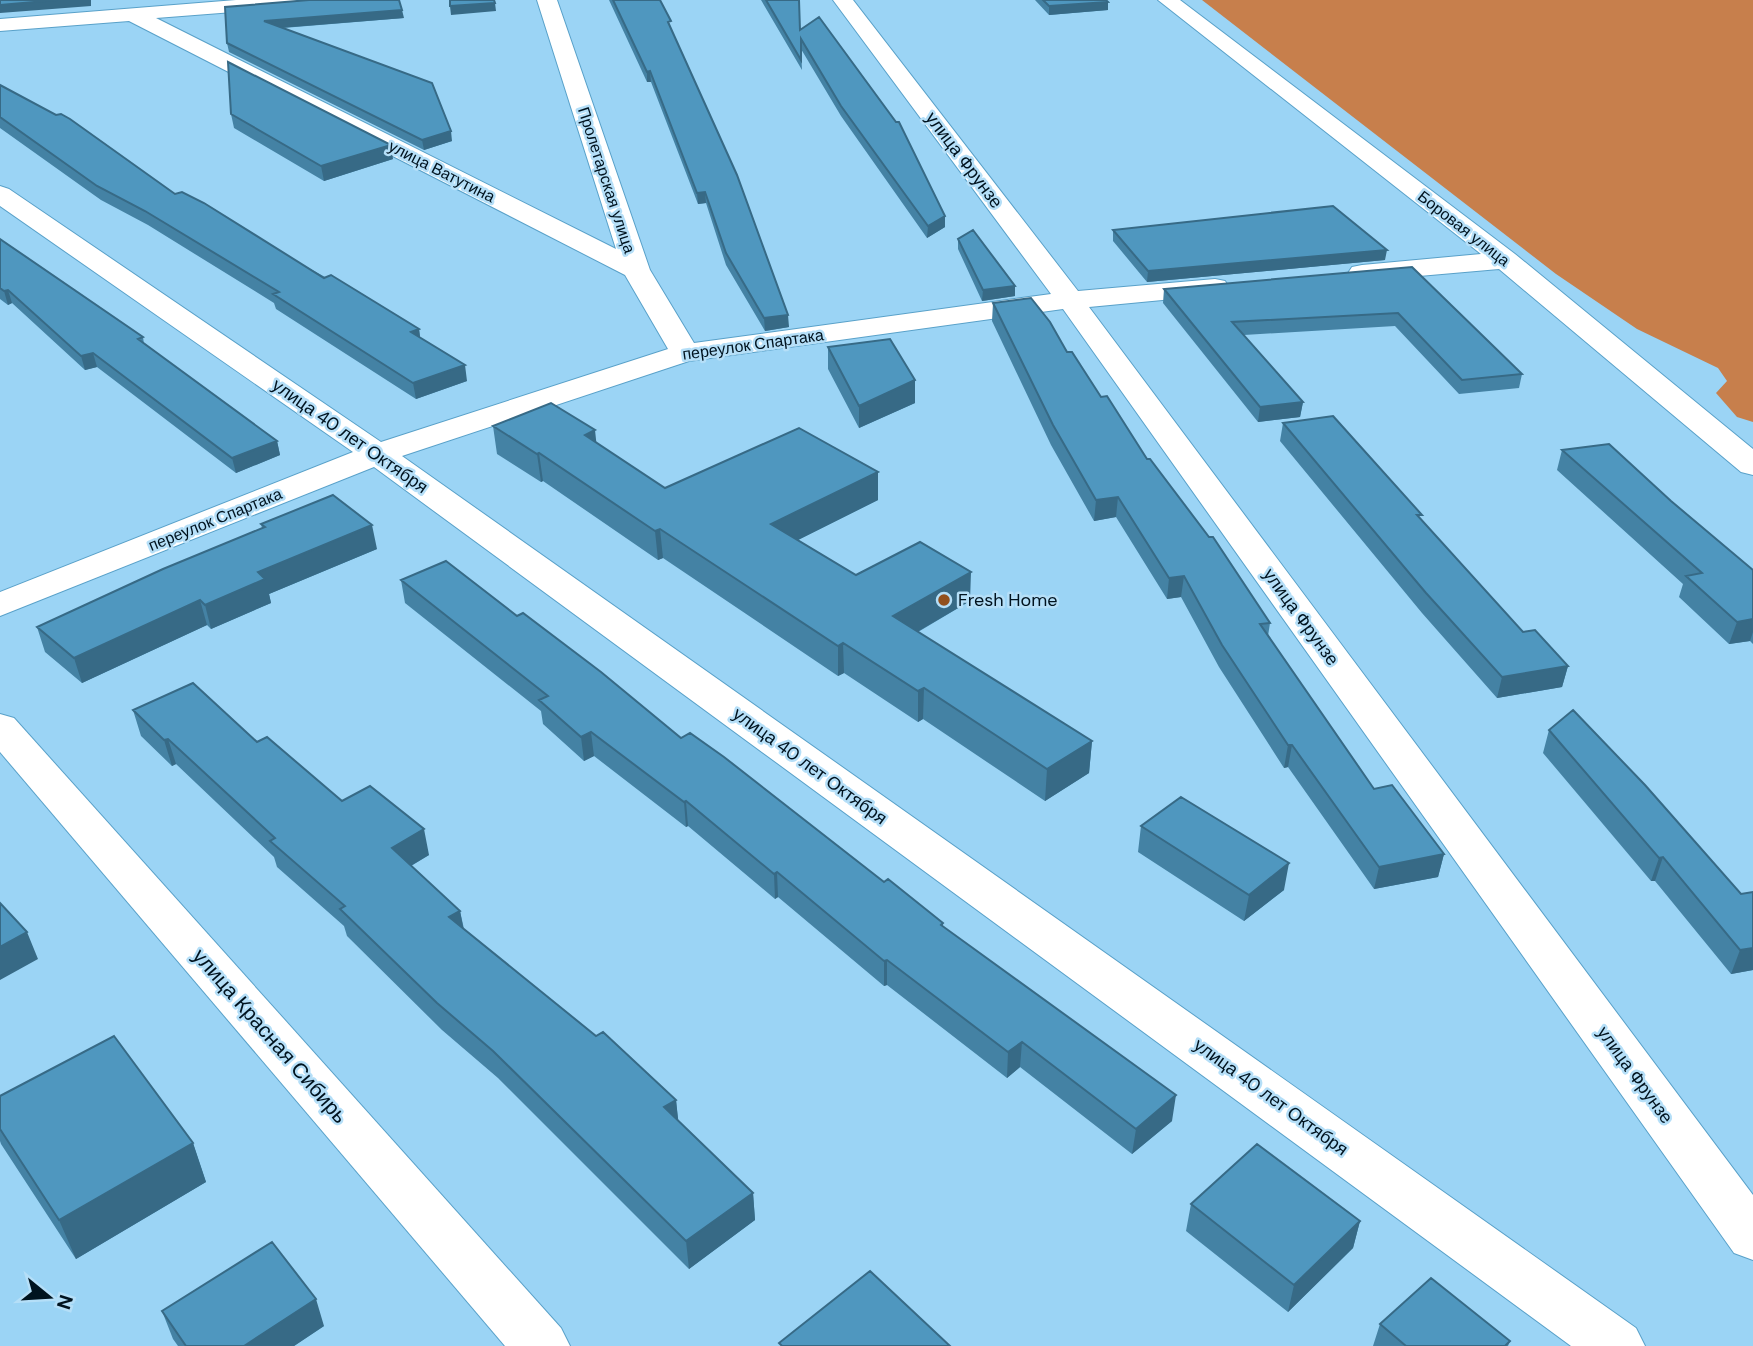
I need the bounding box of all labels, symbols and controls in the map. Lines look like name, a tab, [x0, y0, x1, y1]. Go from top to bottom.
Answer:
street label: Пролетарская улица	[573, 104, 640, 256]
street label: улица Фрунзе	[920, 107, 1008, 213]
street label: улица Ватутина	[385, 136, 499, 207]
street label: Боровая улица	[1413, 186, 1514, 271]
street label: переулок Спартака	[681, 324, 825, 365]
street label: улица 40 лет Октября	[267, 373, 433, 499]
street label: переулок Спартака	[145, 483, 285, 556]
street label: улица Фрунзе	[1258, 564, 1344, 670]
place label: Fresh Home	[958, 588, 1058, 612]
marker: Fresh Home	[936, 592, 952, 608]
street label: улица 40 лет Октября	[728, 702, 892, 830]
street label: улица Красная Сибирь	[186, 943, 354, 1129]
street label: улица Фрунзе	[1592, 1022, 1678, 1128]
street label: улица 40 лет Октября	[1189, 1033, 1353, 1161]
north arrow	[14, 1262, 84, 1332]
text: N	[51, 1292, 79, 1313]

